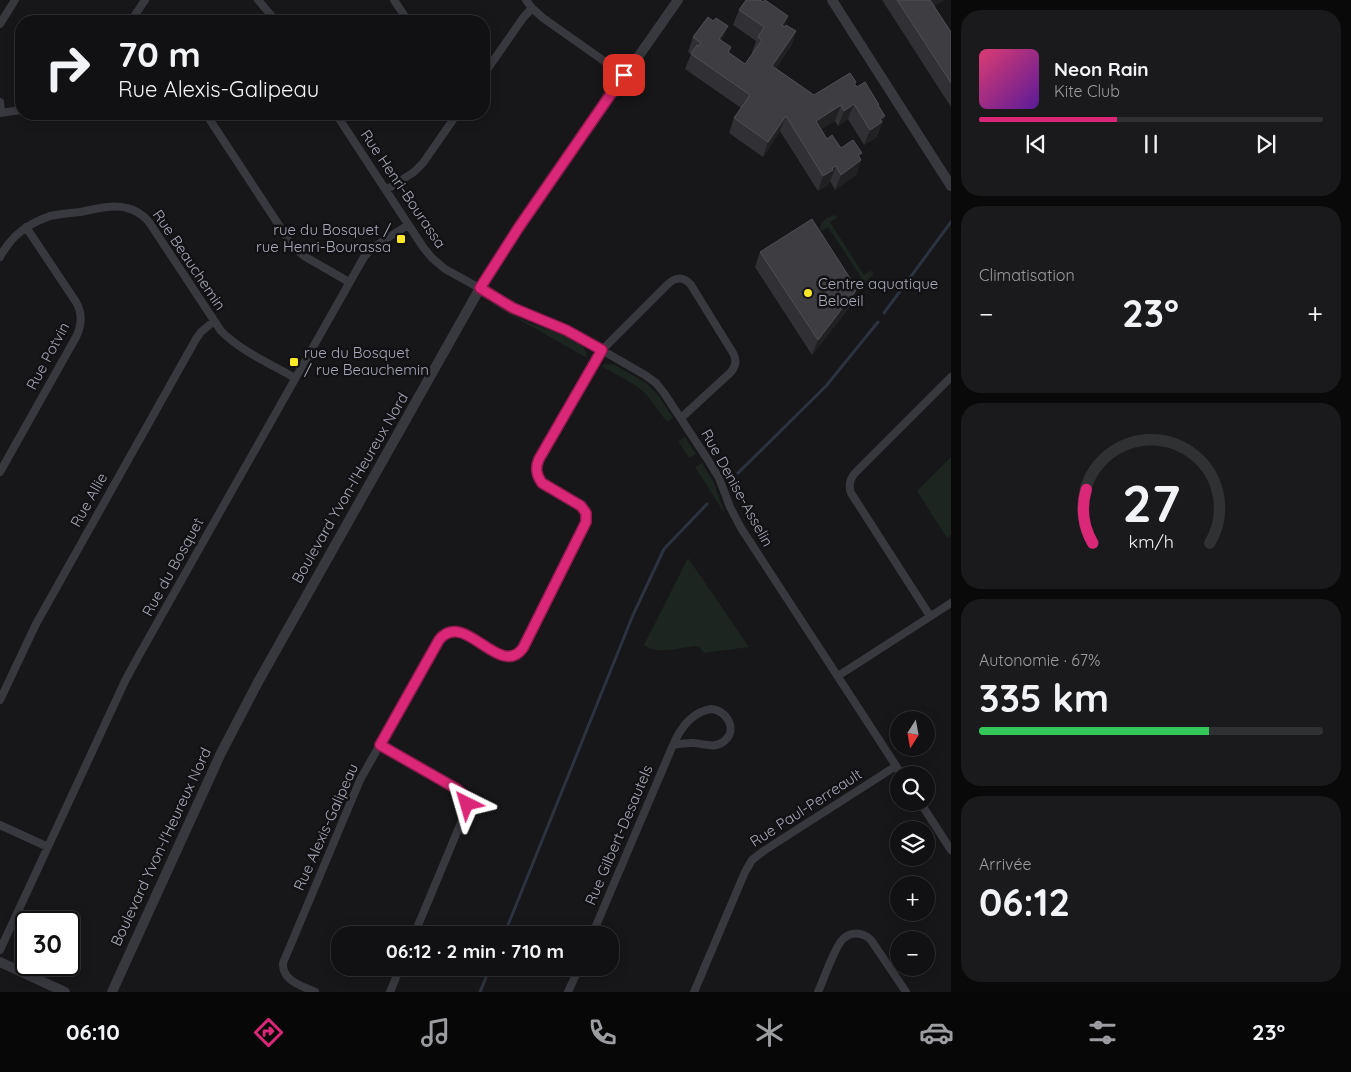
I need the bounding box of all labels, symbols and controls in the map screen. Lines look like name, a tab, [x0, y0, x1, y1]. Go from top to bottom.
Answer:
text: 70 m	[118, 32, 201, 76]
icon: right	[35, 35, 100, 100]
pin	[603, 54, 645, 96]
text: Neon Rain	[1054, 57, 1149, 81]
icon: arrive	[610, 61, 638, 89]
text: Rue Alexis-Galipeau	[118, 75, 319, 103]
text: Kite Club	[1054, 81, 1120, 101]
street label: Rue Henri-Bourassa	[357, 126, 450, 252]
icon: previous	[1022, 130, 1050, 158]
icon: pause	[1137, 130, 1165, 158]
icon: next	[1252, 130, 1280, 158]
street label: Rue Beauchemin	[149, 206, 230, 314]
place label: rue du Bosquet / rue Henri-Bourassa	[256, 220, 391, 256]
marker: rue du Bosquet / rue Henri-Bourassa	[395, 233, 407, 245]
text: Climatisation	[979, 265, 1075, 285]
place label: Centre aquatique Beloeil	[818, 274, 938, 310]
marker: Centre aquatique Beloeil	[802, 287, 814, 299]
text: 23°	[1122, 289, 1179, 337]
text: −	[979, 296, 994, 331]
text: +	[1307, 296, 1323, 331]
street label: Rue Potvin	[22, 319, 73, 393]
place label: rue du Bosquet / rue Beauchemin	[304, 343, 429, 379]
marker: rue du Bosquet / rue Beauchemin	[288, 356, 300, 368]
street label: Boulevard Yvon-l'Heureux Nord	[287, 389, 412, 586]
street label: Rue Denise-Asselin	[697, 426, 778, 550]
street label: Rue Allie	[66, 469, 111, 530]
text: 27	[1122, 470, 1180, 535]
street label: Rue du Bosquet	[138, 514, 208, 619]
text: km/h	[1128, 530, 1174, 552]
text: Autonomie · 67%	[979, 650, 1100, 670]
text: 335 km	[979, 674, 1109, 722]
north arrow	[890, 711, 935, 756]
map controls	[890, 711, 935, 976]
street label: Boulevard Yvon-l'Heureux Nord	[106, 745, 215, 949]
street label: Rue Alexis-Galipeau	[289, 760, 362, 893]
street label: Rue Gilbert-Desautels	[580, 762, 657, 908]
street label: Rue Paul-Perreault	[746, 764, 865, 851]
button: search	[890, 766, 935, 811]
position arrow	[440, 777, 492, 829]
button: layers	[890, 821, 935, 866]
text: Arrivée	[979, 854, 1032, 874]
button: +	[890, 876, 935, 921]
text: 06:12	[979, 878, 1070, 926]
speed limit sign: 30	[15, 911, 80, 976]
button: −	[890, 931, 935, 976]
text: 06:12 · 2 min · 710 m	[386, 939, 564, 963]
icon: directions	[251, 1015, 286, 1050]
icon: music	[418, 1015, 453, 1050]
icon: phone	[585, 1015, 620, 1050]
icon: climate	[752, 1015, 787, 1050]
icon: car	[919, 1015, 954, 1050]
icon: filters	[1085, 1015, 1120, 1050]
text: 06:10	[66, 1018, 120, 1046]
text: 23°	[1252, 1018, 1285, 1046]

